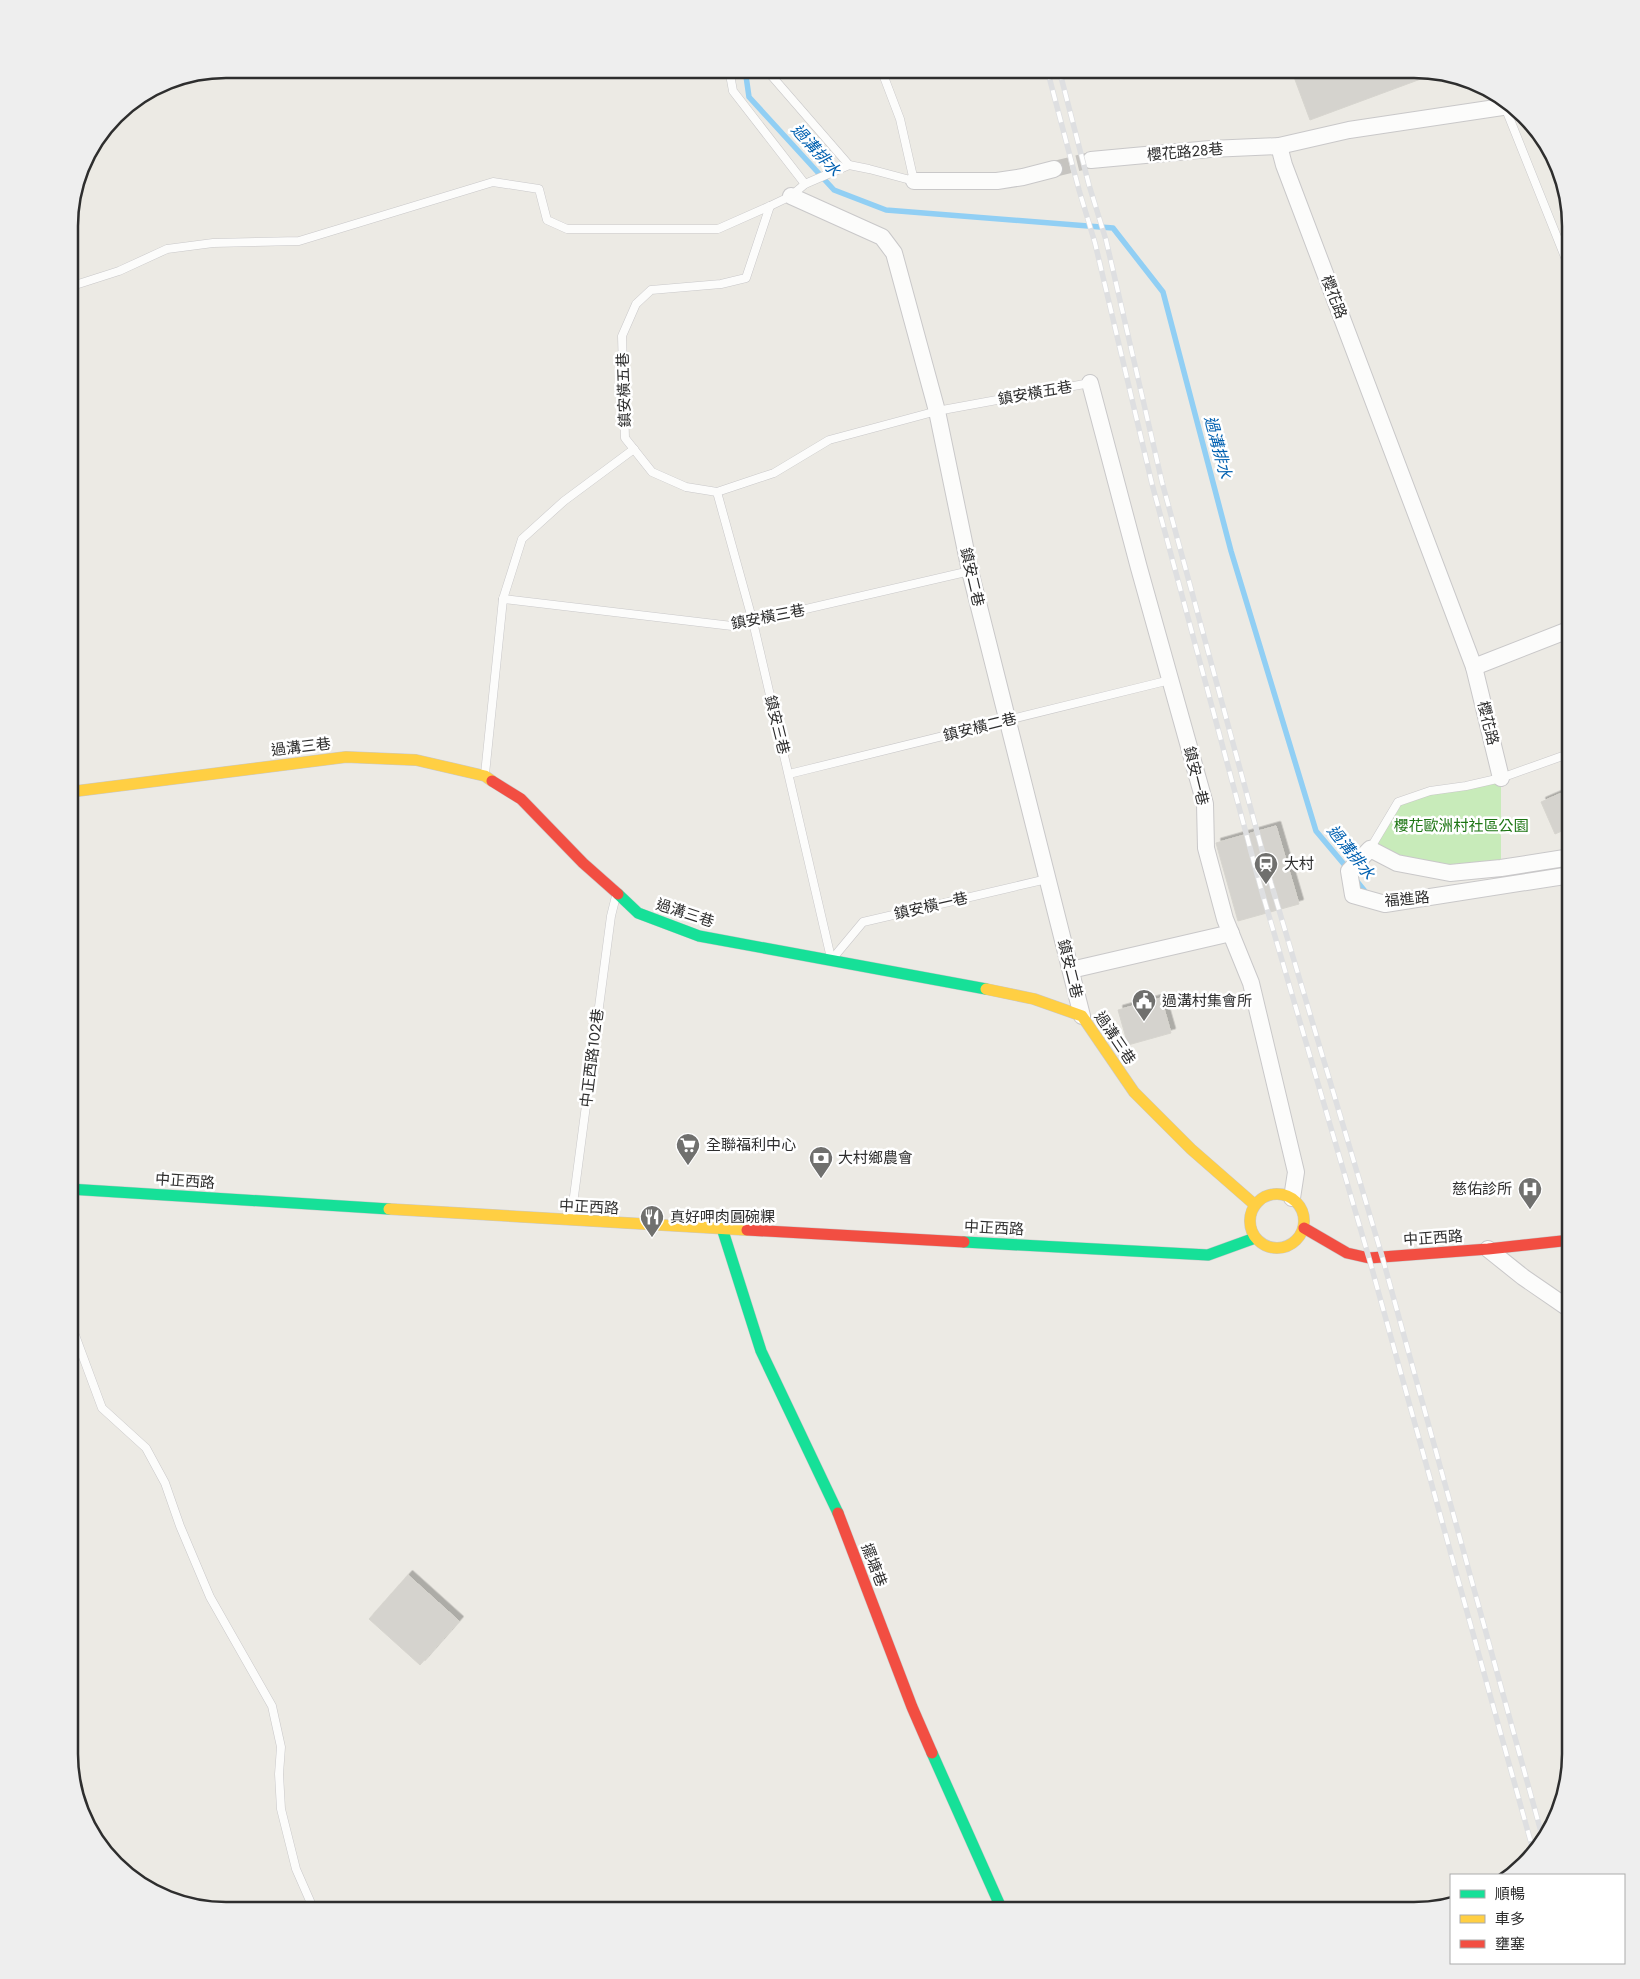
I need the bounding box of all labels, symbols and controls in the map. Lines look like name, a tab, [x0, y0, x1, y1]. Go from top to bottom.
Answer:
water label: 過溝排水	[786, 119, 847, 182]
street label: 櫻花路28巷	[1146, 138, 1224, 166]
street label: 櫻花路	[1316, 272, 1352, 322]
street label: 鎮安橫五巷	[612, 352, 636, 428]
street label: 鎮安橫五巷	[996, 376, 1074, 410]
water label: 過溝排水	[1199, 413, 1238, 482]
street label: 鎮安二巷	[955, 545, 989, 609]
street label: 鎮安橫三巷	[729, 599, 807, 635]
street label: 鎮安三巷	[759, 693, 795, 757]
street label: 櫻花路	[1472, 698, 1504, 748]
street label: 鎮安橫二巷	[941, 707, 1019, 747]
street label: 過溝三巷	[270, 732, 332, 762]
street label: 鎮安一巷	[1178, 744, 1214, 808]
park label: 櫻花歐洲村社區公園	[1393, 815, 1529, 837]
water label: 過溝排水	[1322, 820, 1381, 885]
station icon: 大村	[1253, 851, 1279, 885]
place label: 大村	[1284, 853, 1314, 875]
street label: 福進路	[1384, 886, 1430, 912]
street label: 鎮安橫一巷	[892, 887, 970, 925]
street label: 過溝三巷	[653, 893, 717, 933]
street label: 鎮安二巷	[1052, 937, 1088, 1001]
public building icon: 過溝村集會所	[1131, 988, 1157, 1022]
place label: 過溝村集會所	[1162, 990, 1252, 1012]
street label: 中正西路102巷	[575, 1007, 609, 1109]
street label: 過溝三巷	[1089, 1007, 1141, 1069]
supermarket icon: 全聯福利中心	[675, 1132, 701, 1166]
place label: 全聯福利中心	[706, 1134, 796, 1156]
bank icon: 大村鄉農會	[808, 1145, 834, 1179]
place label: 大村鄉農會	[838, 1147, 913, 1169]
street label: 中正西路	[154, 1168, 216, 1194]
hospital icon: 慈佑診所	[1517, 1176, 1543, 1210]
place label: 慈佑診所	[1452, 1178, 1512, 1200]
street label: 中正西路	[558, 1194, 620, 1220]
restaurant icon: 真好呷肉圓碗粿	[639, 1204, 665, 1238]
place label: 真好呷肉圓碗粿	[670, 1206, 775, 1228]
street label: 中正西路	[963, 1215, 1025, 1241]
street label: 中正西路	[1402, 1225, 1464, 1251]
street label: 擺塘巷	[856, 1540, 892, 1590]
legend	[1450, 1874, 1625, 1964]
text: 順暢	[1495, 1883, 1525, 1905]
text: 車多	[1495, 1908, 1525, 1930]
text: 壅塞	[1495, 1933, 1525, 1955]

